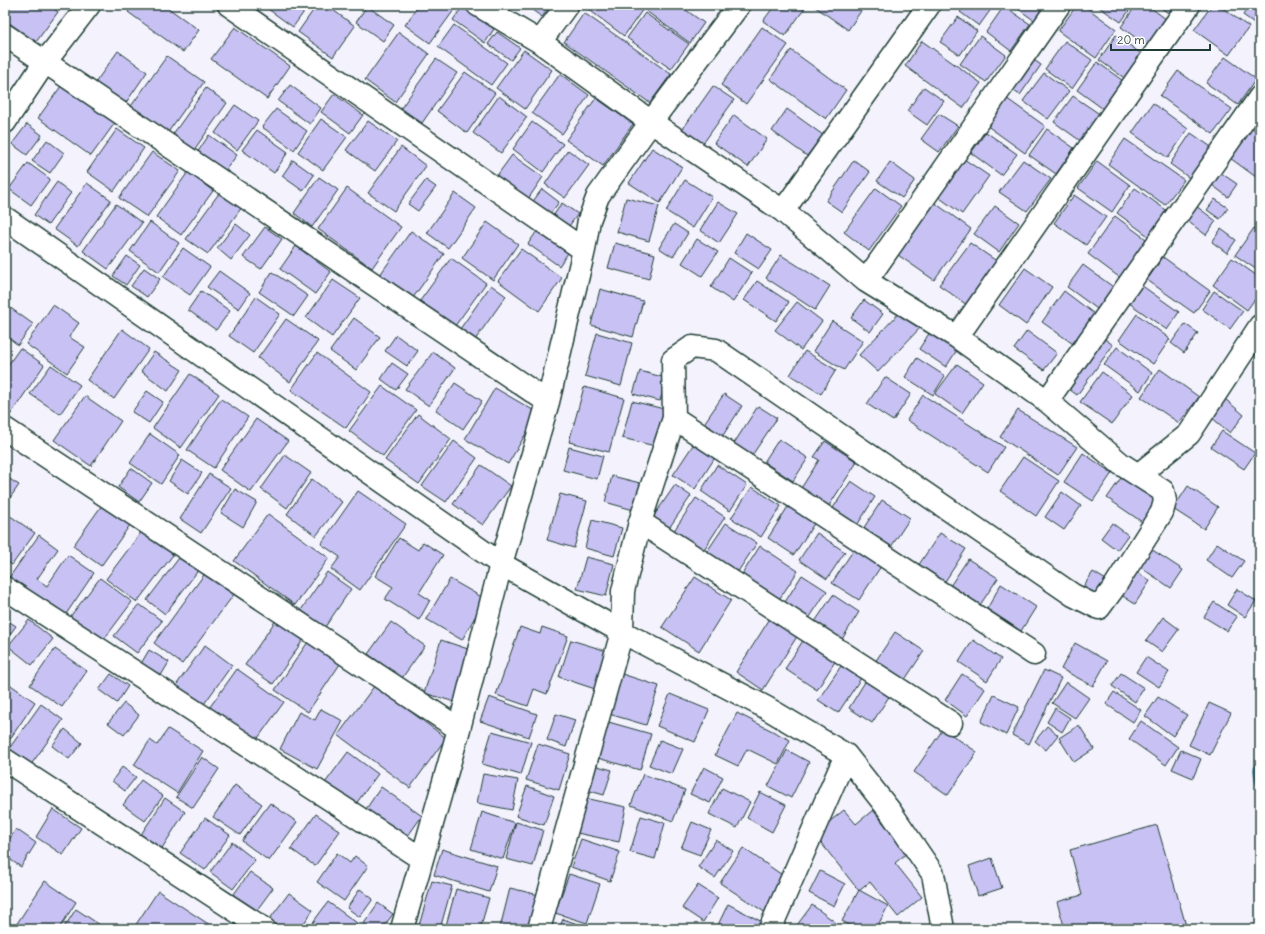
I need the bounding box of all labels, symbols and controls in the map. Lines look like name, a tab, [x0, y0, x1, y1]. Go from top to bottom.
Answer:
scale bar	[1111, 26, 1210, 52]
text: 20 m	[1117, 32, 1145, 47]

